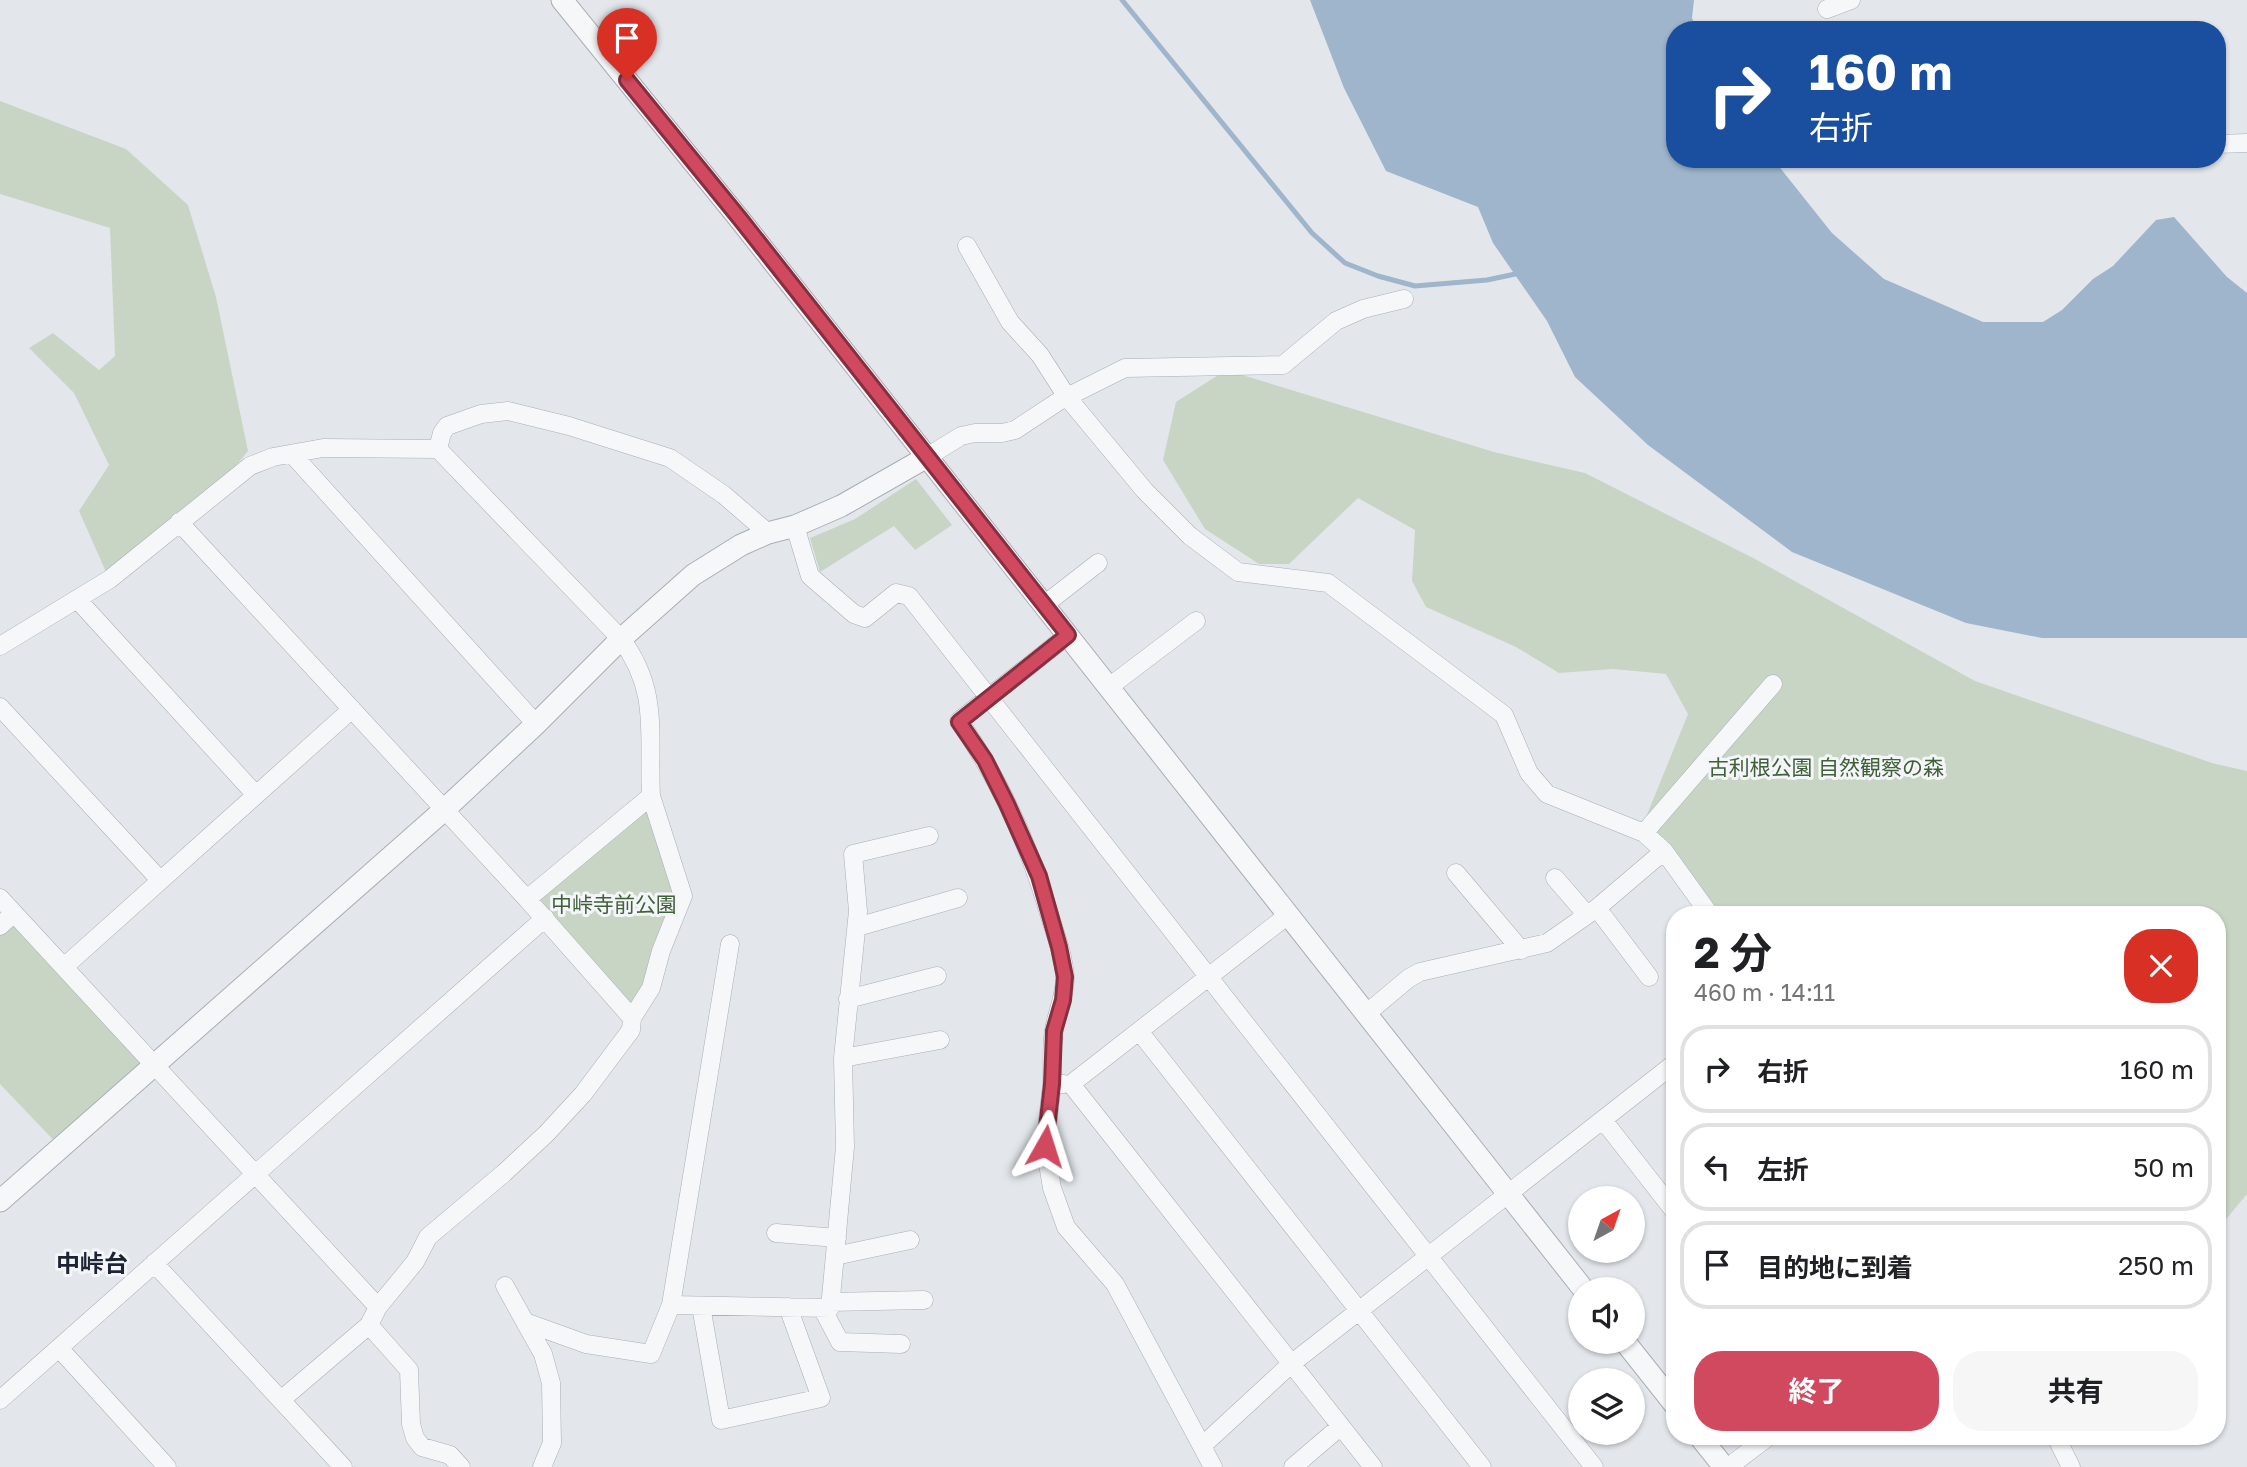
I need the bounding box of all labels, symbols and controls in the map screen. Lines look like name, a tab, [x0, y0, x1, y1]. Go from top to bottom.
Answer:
pin	[597, 8, 657, 80]
icon: arrive	[608, 19, 646, 57]
text: 160 m	[1809, 42, 1952, 101]
icon: right	[1694, 49, 1785, 140]
text: 右折	[1809, 108, 1873, 146]
park label: 古利根公園 自然観察の森	[1708, 754, 1944, 780]
park label: 中峠寺前公園	[551, 891, 677, 917]
text: 2 分	[1694, 927, 1772, 977]
button: close	[2124, 929, 2198, 1003]
text: 460 m · 14:11	[1694, 978, 1835, 1006]
icon: right	[1698, 1050, 1736, 1088]
text: 160 m	[2120, 1054, 2194, 1085]
text: 右折	[1757, 1056, 1809, 1087]
position arrow	[1008, 1109, 1082, 1183]
icon: left	[1698, 1148, 1736, 1186]
text: 50 m	[2133, 1152, 2194, 1183]
text: 左折	[1757, 1154, 1809, 1185]
north arrow	[1568, 1186, 1645, 1264]
map controls	[1568, 1186, 1645, 1445]
icon: arrive	[1698, 1246, 1736, 1284]
district label: 中峠台	[56, 1248, 128, 1277]
text: 250 m	[2118, 1250, 2194, 1281]
text: 目的地に到着	[1757, 1252, 1913, 1283]
button: sound	[1568, 1277, 1645, 1354]
button: 終了	[1694, 1351, 1939, 1431]
button: 共有	[1953, 1351, 2198, 1431]
button: layers	[1568, 1368, 1645, 1445]

